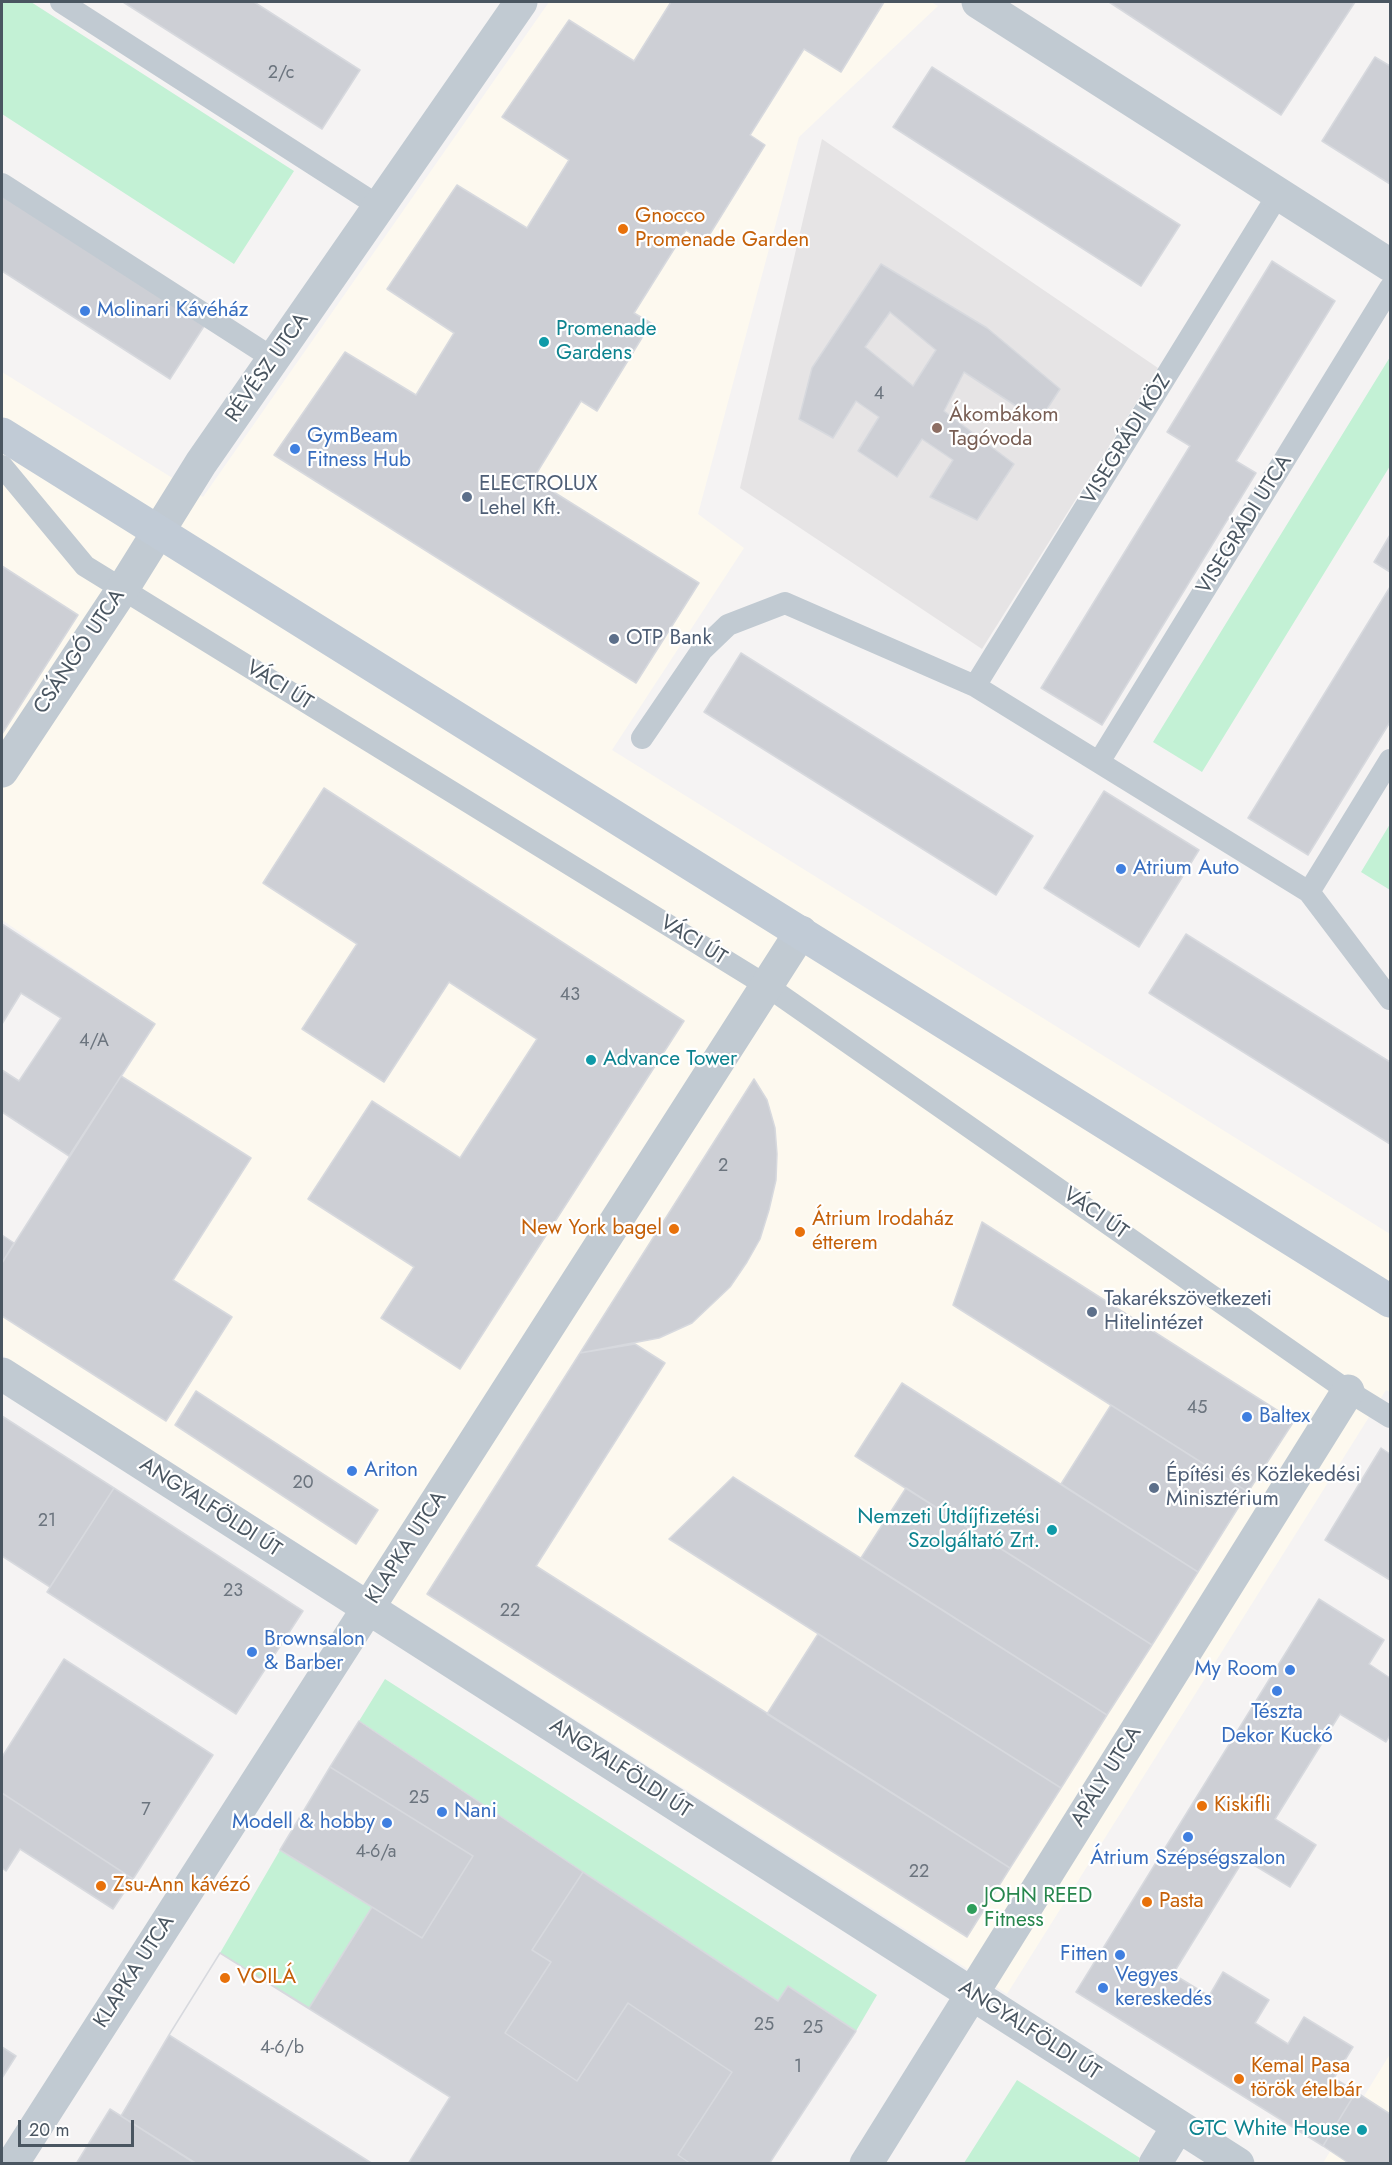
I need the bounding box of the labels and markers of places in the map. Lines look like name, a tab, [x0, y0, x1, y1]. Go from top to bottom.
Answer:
place label: Gnocco Promenade Garden	[635, 204, 809, 254]
marker: Gnocco Promenade Garden	[616, 222, 630, 236]
place label: Molinari Kávéház	[97, 298, 248, 324]
marker: Molinari Kávéház	[78, 304, 92, 318]
place label: Promenade Gardens	[556, 317, 657, 367]
marker: Promenade Gardens	[537, 335, 551, 349]
place label: Ákombákom Tagóvoda	[949, 403, 1059, 453]
marker: Ákombákom Tagóvoda	[930, 421, 944, 435]
place label: GymBeam Fitness Hub	[307, 424, 411, 474]
marker: GymBeam Fitness Hub	[288, 442, 302, 456]
place label: ELECTROLUX Lehel Kft.	[479, 472, 598, 522]
marker: ELECTROLUX Lehel Kft.	[460, 490, 474, 504]
place label: OTP Bank	[626, 626, 712, 652]
marker: OTP Bank	[607, 632, 621, 646]
place label: Atrium Auto	[1133, 856, 1239, 882]
marker: Atrium Auto	[1114, 862, 1128, 876]
place label: Advance Tower	[603, 1047, 737, 1073]
marker: Advance Tower	[584, 1053, 598, 1067]
place label: Átrium Irodaház étterem	[812, 1207, 954, 1257]
place label: New York bagel	[521, 1216, 662, 1242]
marker: New York bagel	[667, 1222, 681, 1236]
marker: Átrium Irodaház étterem	[793, 1225, 807, 1239]
place label: Takarékszövetkezeti Hitelintézet	[1104, 1287, 1272, 1337]
marker: Takarékszövetkezeti Hitelintézet	[1085, 1305, 1099, 1319]
place label: Baltex	[1259, 1404, 1310, 1430]
marker: Baltex	[1240, 1410, 1254, 1424]
place label: Ariton	[364, 1458, 418, 1484]
place label: Építési és Közlekedési Minisztérium	[1166, 1463, 1361, 1513]
marker: Ariton	[345, 1464, 359, 1478]
marker: Építési és Közlekedési Minisztérium	[1147, 1481, 1161, 1495]
place label: Nemzeti Útdíjfizetési Szolgáltató Zrt.	[857, 1505, 1040, 1555]
marker: Nemzeti Útdíjfizetési Szolgáltató Zrt.	[1045, 1523, 1059, 1537]
place label: Brownsalon & Barber	[264, 1627, 365, 1677]
marker: Brownsalon & Barber	[245, 1645, 259, 1659]
place label: My Room	[1194, 1657, 1278, 1683]
marker: My Room	[1283, 1663, 1297, 1677]
marker: Tészta Dekor Kuckó	[1270, 1684, 1284, 1698]
place label: Tészta Dekor Kuckó	[1221, 1700, 1333, 1750]
place label: Kiskifli	[1214, 1793, 1271, 1819]
place label: Nani	[454, 1799, 497, 1825]
marker: Kiskifli	[1195, 1799, 1209, 1813]
marker: Nani	[435, 1805, 449, 1819]
place label: Modell & hobby	[232, 1810, 375, 1836]
marker: Modell & hobby	[380, 1816, 394, 1830]
marker: Átrium Szépségszalon	[1181, 1830, 1195, 1844]
place label: Átrium Szépségszalon	[1090, 1846, 1286, 1872]
place label: Zsu-Ann kávézó	[113, 1873, 250, 1899]
marker: Zsu-Ann kávézó	[94, 1879, 108, 1893]
place label: JOHN REED Fitness	[984, 1884, 1092, 1934]
place label: Pasta	[1159, 1889, 1204, 1915]
marker: Pasta	[1140, 1895, 1154, 1909]
marker: JOHN REED Fitness	[965, 1902, 979, 1916]
place label: Fitten	[1060, 1942, 1108, 1968]
marker: Fitten	[1113, 1948, 1127, 1962]
place label: Vegyes kereskedés	[1115, 1963, 1212, 2013]
place label: VOILÁ	[237, 1965, 296, 1991]
marker: VOILÁ	[218, 1971, 232, 1985]
marker: Vegyes kereskedés	[1096, 1981, 1110, 1995]
place label: Kemal Pasa török ételbár	[1251, 2054, 1362, 2104]
marker: Kemal Pasa török ételbár	[1232, 2072, 1246, 2086]
place label: GTC White House	[1189, 2117, 1350, 2143]
marker: GTC White House	[1355, 2123, 1369, 2137]

